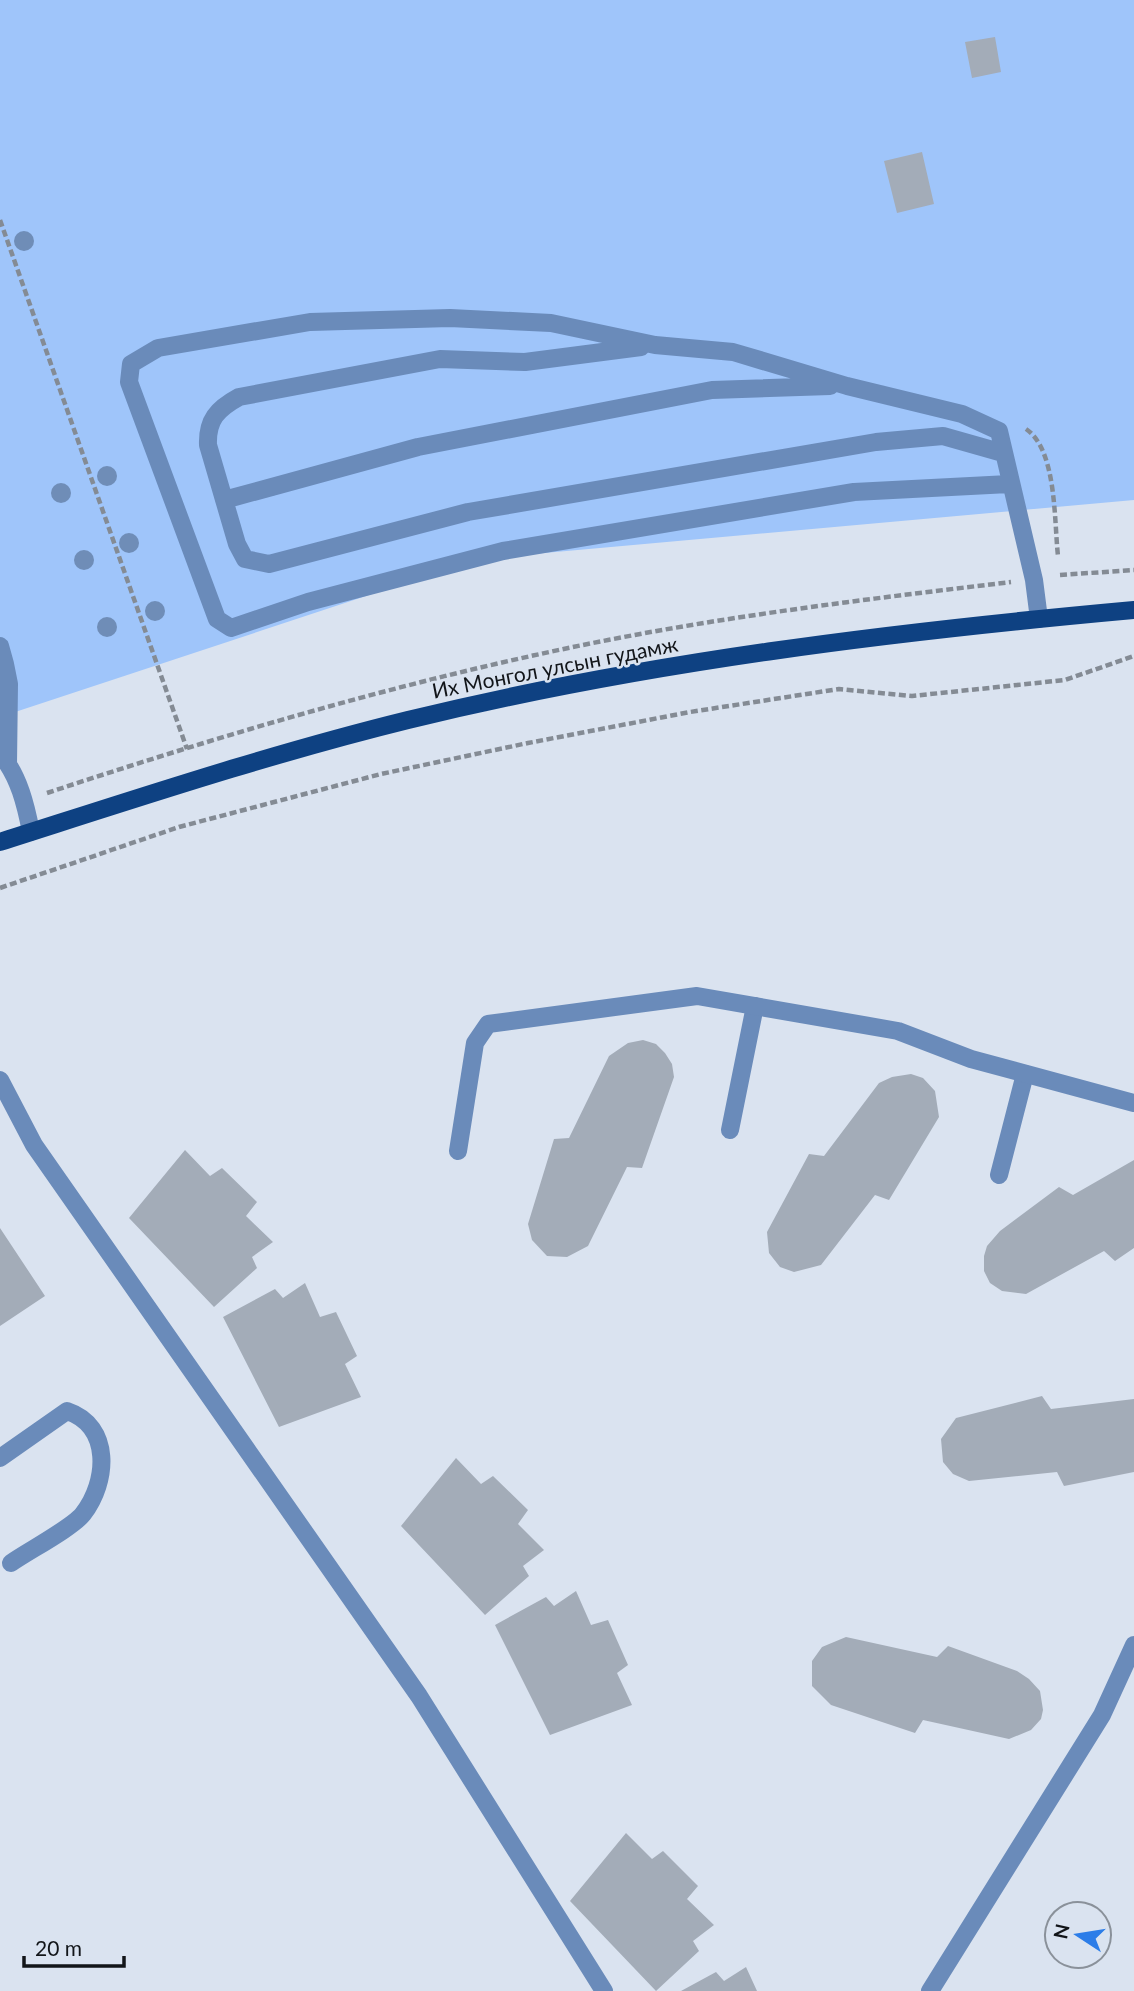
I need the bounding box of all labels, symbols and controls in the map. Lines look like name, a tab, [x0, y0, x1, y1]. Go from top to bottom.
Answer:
street label: Их Монгол улсын гудамж	[430, 630, 680, 703]
north arrow	[1043, 1900, 1113, 1970]
text: N	[1048, 1922, 1074, 1941]
scale bar	[24, 1924, 124, 1968]
text: 20 m	[35, 1935, 82, 1960]

